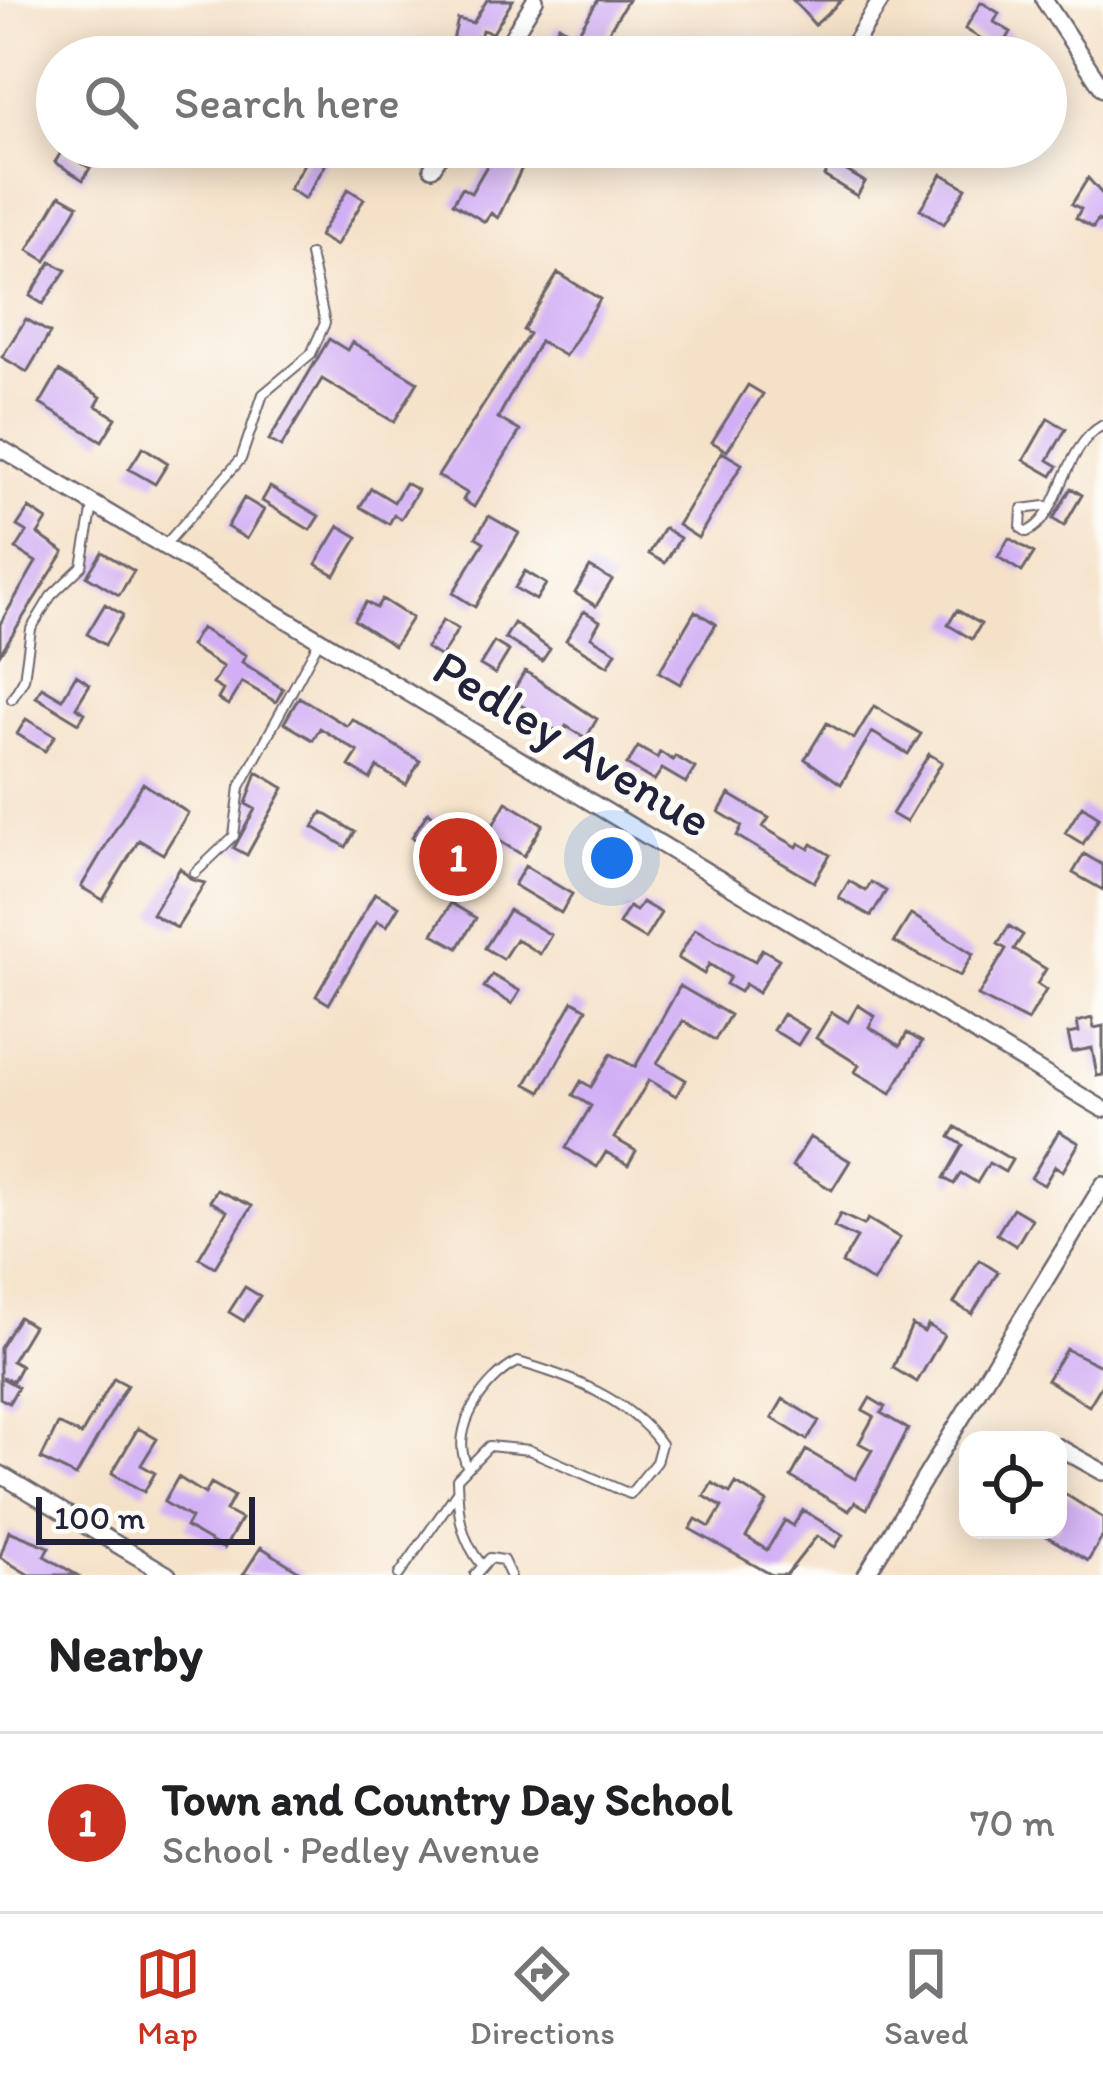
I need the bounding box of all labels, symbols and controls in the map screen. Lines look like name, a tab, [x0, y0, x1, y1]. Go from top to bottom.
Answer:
search box	[36, 36, 1067, 168]
icon: search	[78, 69, 144, 135]
text: Search here	[174, 75, 400, 129]
street label: Pedley Avenue	[422, 636, 723, 850]
pin: 1	[419, 812, 497, 902]
your location	[582, 828, 642, 888]
map controls	[959, 1431, 1067, 1539]
button: locate	[959, 1431, 1067, 1539]
scale bar	[36, 1491, 255, 1544]
text: 100 m	[54, 1498, 145, 1537]
text: Nearby	[48, 1623, 203, 1684]
text: Town and Country Day School	[162, 1772, 732, 1826]
text: 1	[78, 1799, 96, 1846]
text: 70 m	[970, 1799, 1055, 1846]
text: School · Pedley Avenue	[162, 1826, 540, 1873]
tab: Map	[135, 1941, 201, 2052]
tab: Directions	[470, 1941, 615, 2052]
tab: Saved	[884, 1941, 968, 2052]

